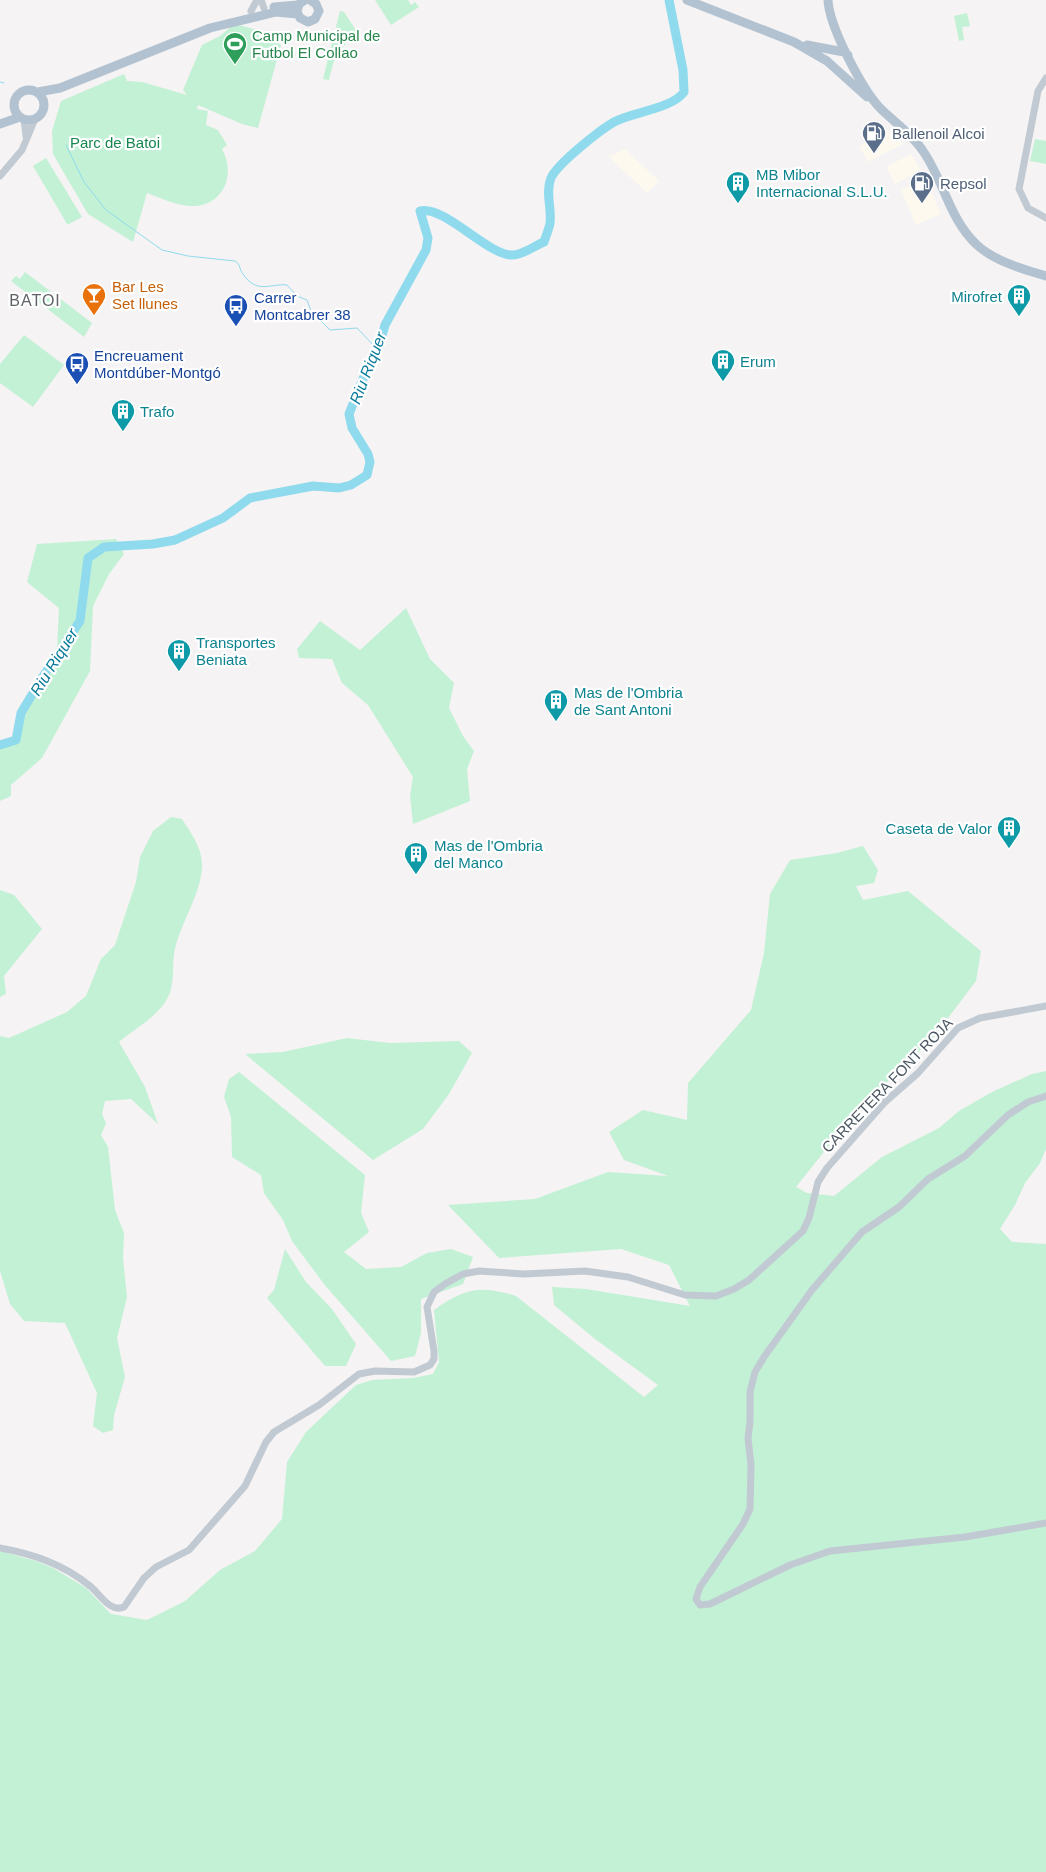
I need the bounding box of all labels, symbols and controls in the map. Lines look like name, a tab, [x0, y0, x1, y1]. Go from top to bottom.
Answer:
place label: Camp Municipal de Futbol El Collao	[252, 27, 380, 61]
sports icon: Camp Municipal de Futbol El Collao	[222, 31, 248, 65]
fuel station icon: Ballenoil Alcoi	[861, 120, 887, 154]
place label: Ballenoil Alcoi	[892, 125, 985, 142]
park label: Parc de Batoi	[70, 134, 160, 151]
place label: MB Mibor Internacional S.L.U.	[756, 166, 888, 200]
building icon: MB Mibor Internacional S.L.U.	[725, 170, 751, 204]
fuel station icon: Repsol	[909, 170, 935, 204]
place label: Repsol	[940, 175, 987, 192]
place label: Bar Les Set llunes	[112, 278, 178, 312]
bar icon: Bar Les Set llunes	[81, 282, 107, 316]
building icon: Mirofret	[1006, 283, 1032, 317]
place label: Mirofret	[951, 288, 1003, 305]
place label: Carrer Montcabrer 38	[254, 289, 351, 323]
district label: BATOI	[9, 292, 61, 309]
bus stop icon: Carrer Montcabrer 38	[223, 293, 249, 327]
water label: Riu Riquer	[347, 329, 390, 406]
place label: Encreuament Montdúber-Montgó	[94, 347, 221, 381]
building icon: Erum	[710, 348, 736, 382]
bus stop icon: Encreuament Montdúber-Montgó	[64, 351, 90, 385]
place label: Erum	[740, 353, 776, 370]
building icon: Trafo	[110, 398, 136, 432]
place label: Trafo	[140, 403, 174, 420]
water label: Riu Riquer	[27, 625, 82, 699]
place label: Transportes Beniata	[196, 634, 275, 668]
building icon: Transportes Beniata	[166, 638, 192, 672]
place label: Mas de l'Ombria de Sant Antoni	[574, 684, 683, 718]
building icon: Mas de l'Ombria de Sant Antoni	[543, 688, 569, 722]
building icon: Caseta de Valor	[996, 815, 1022, 849]
place label: Caseta de Valor	[886, 820, 992, 837]
place label: Mas de l'Ombria del Manco	[434, 837, 543, 871]
building icon: Mas de l'Ombria del Manco	[403, 841, 429, 875]
street label: CARRETERA FONT ROJA	[818, 1014, 956, 1156]

